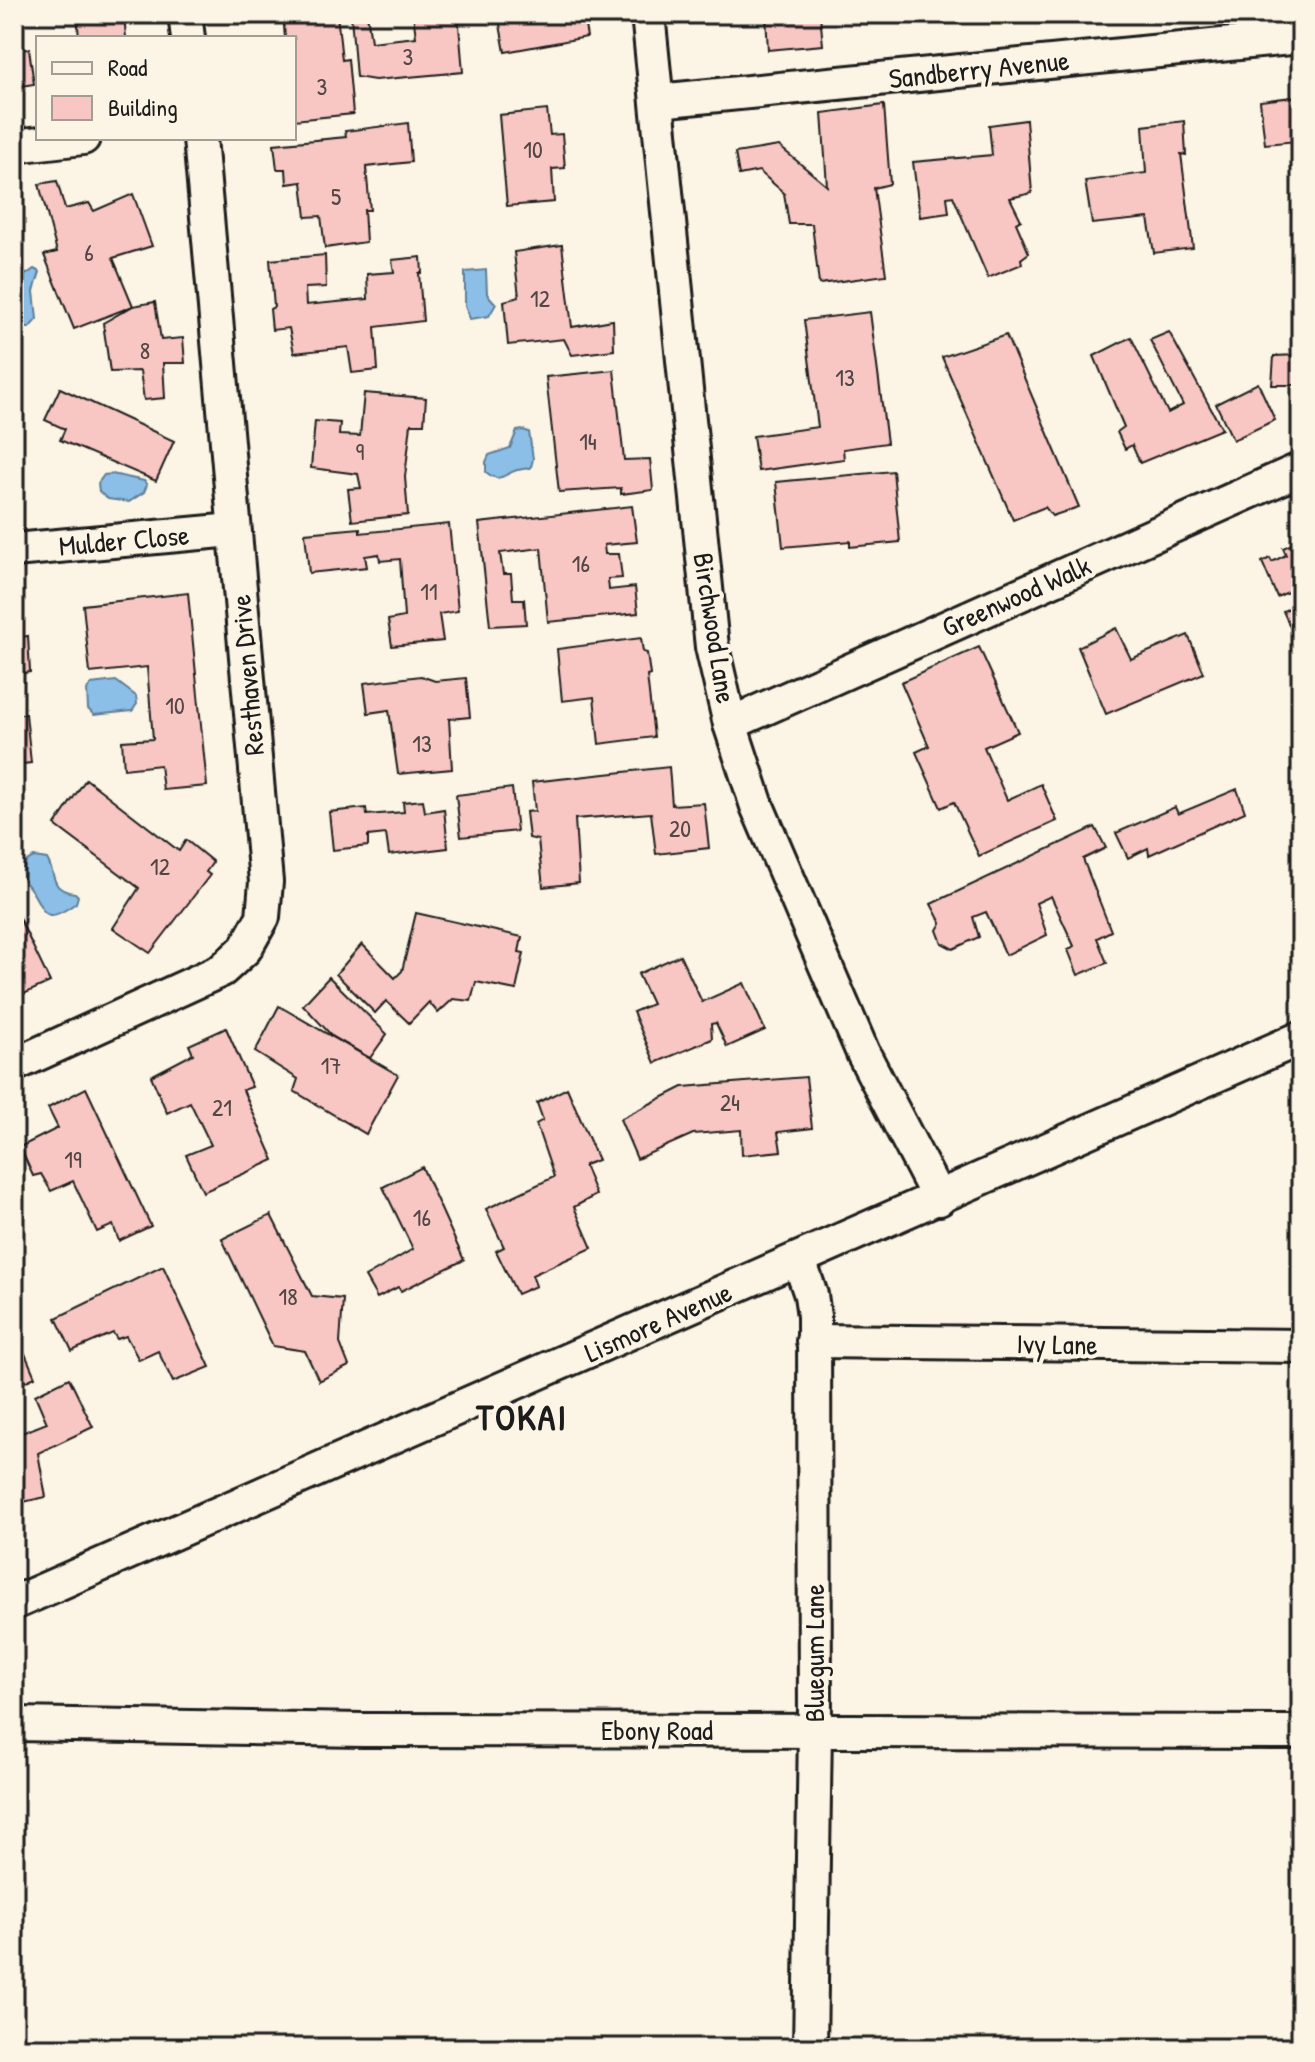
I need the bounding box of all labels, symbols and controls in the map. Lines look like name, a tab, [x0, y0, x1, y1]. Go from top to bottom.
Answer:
legend	[36, 36, 296, 140]
house number: 3	[403, 40, 413, 72]
street label: Sandberry Avenue	[887, 41, 1071, 97]
text: Road	[108, 51, 147, 83]
house number: 3	[317, 70, 327, 102]
text: Building	[108, 91, 178, 123]
house number: 10	[523, 133, 543, 165]
house number: 5	[331, 180, 341, 212]
house number: 6	[84, 236, 94, 268]
house number: 12	[530, 282, 550, 314]
house number: 8	[140, 334, 150, 366]
house number: 13	[835, 361, 855, 393]
house number: 14	[579, 425, 597, 457]
house number: 9	[356, 435, 365, 467]
street label: Mulder Close	[57, 515, 191, 565]
street label: Greenwood Walk	[935, 546, 1097, 646]
house number: 16	[572, 547, 590, 579]
street label: Birchwood Lane	[684, 550, 746, 706]
house number: 11	[420, 575, 438, 607]
street label: Resthaven Drive	[221, 593, 273, 757]
house number: 10	[165, 689, 185, 721]
house number: 13	[412, 727, 432, 759]
house number: 20	[669, 812, 691, 844]
house number: 12	[150, 850, 170, 882]
house number: 17	[321, 1049, 341, 1081]
house number: 24	[720, 1086, 740, 1118]
house number: 21	[212, 1091, 232, 1123]
house number: 19	[64, 1143, 82, 1175]
house number: 16	[413, 1201, 431, 1233]
street label: Lismore Avenue	[578, 1273, 738, 1371]
house number: 18	[278, 1280, 298, 1312]
street label: Ivy Lane	[1016, 1324, 1098, 1364]
district label: TOKAI	[475, 1392, 568, 1441]
street label: Bluegum Lane	[795, 1584, 833, 1722]
street label: Ebony Road	[601, 1711, 713, 1749]

